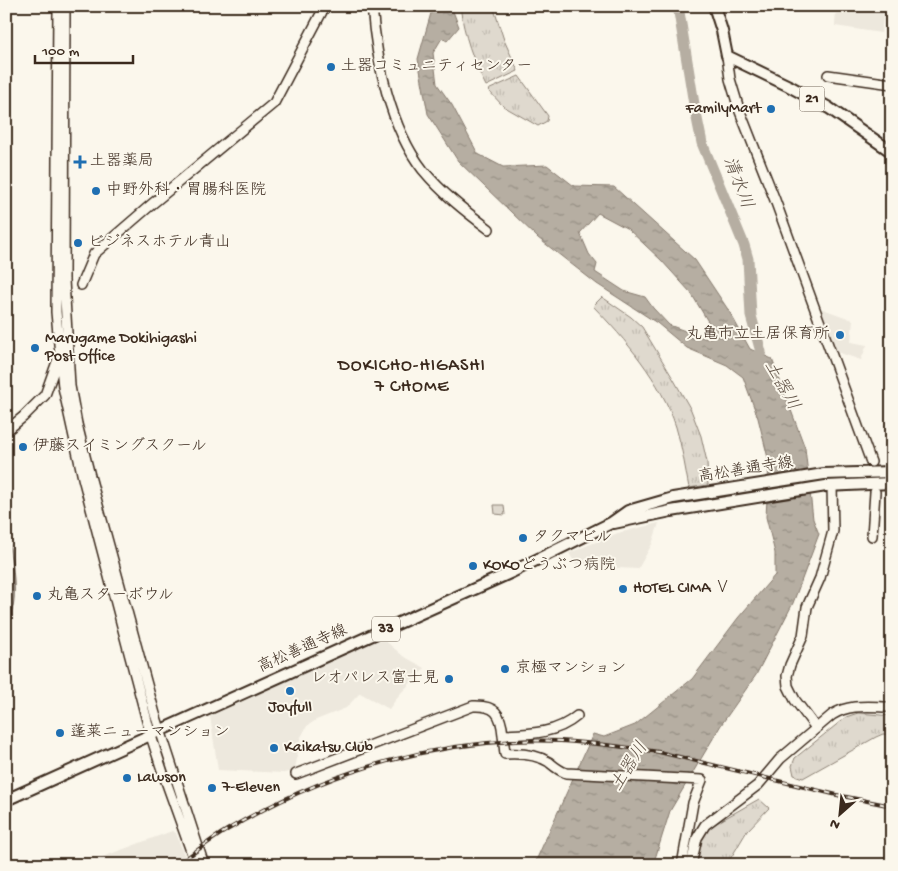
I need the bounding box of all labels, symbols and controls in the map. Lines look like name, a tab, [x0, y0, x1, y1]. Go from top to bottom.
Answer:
scale bar	[35, 32, 132, 64]
text: 100 m	[41, 43, 80, 61]
place label: 土器コミュニティセンター	[341, 57, 532, 77]
marker: 土器コミュニティセンター	[325, 61, 337, 73]
road number: 21	[800, 86, 824, 112]
place label: FamilyMart	[685, 100, 762, 119]
marker: FamilyMart	[765, 103, 777, 115]
place label: 土器薬局	[90, 152, 154, 172]
water label: 清水川	[718, 154, 757, 212]
marker: 土器薬局	[74, 156, 86, 168]
place label: 中野外科・胃腸科医院	[106, 181, 266, 201]
marker: 中野外科・胃腸科医院	[90, 185, 102, 197]
place label: ビジネスホテル青山	[88, 232, 231, 253]
marker: ビジネスホテル青山	[72, 237, 84, 249]
place label: 丸亀市立土居保育所	[686, 324, 830, 345]
marker: 丸亀市立土居保育所	[834, 329, 846, 341]
place label: Marugame Dokihigashi Post Office	[44, 330, 197, 367]
marker: Marugame Dokihigashi Post Office	[29, 342, 41, 354]
district label: DOKICHO-HIGASHI 7 CHOME	[337, 356, 486, 398]
water label: 土器川	[759, 357, 803, 415]
place label: 伊藤スイミングスクール	[33, 437, 207, 457]
marker: 伊藤スイミングスクール	[17, 441, 29, 453]
street label: 高松善通寺線	[697, 452, 795, 488]
place label: タクマビル	[533, 529, 612, 548]
marker: タクマビル	[517, 532, 529, 544]
place label: KOKOどうぶつ病院	[483, 556, 616, 576]
marker: KOKOどうぶつ病院	[467, 560, 479, 572]
place label: HOTEL CIMA Ⅴ	[633, 580, 730, 599]
marker: HOTEL CIMA Ⅴ	[617, 583, 629, 595]
place label: 丸亀スターボウル	[47, 585, 174, 606]
marker: 丸亀スターボウル	[31, 590, 43, 602]
road number: 33	[372, 616, 400, 642]
street label: 高松善通寺線	[254, 620, 351, 678]
place label: 京極マンション	[515, 659, 626, 679]
marker: 京極マンション	[499, 663, 511, 675]
place label: レオパレス富士見	[311, 669, 439, 689]
marker: レオパレス富士見	[443, 673, 455, 685]
marker: Joyfull	[284, 685, 296, 697]
place label: Joyfull	[268, 699, 312, 718]
place label: 蓬莱ニューマンション	[70, 723, 230, 743]
marker: 蓬莱ニューマンション	[54, 727, 66, 739]
place label: Kaikatsu Club	[284, 739, 374, 758]
water label: 土器川	[607, 739, 653, 795]
marker: Kaikatsu Club	[268, 742, 280, 754]
place label: Lawson	[137, 769, 186, 788]
marker: Lawson	[121, 772, 133, 784]
place label: 7-Eleven	[221, 779, 280, 798]
marker: 7-Eleven	[206, 782, 218, 794]
north arrow	[816, 788, 866, 838]
text: N	[827, 814, 843, 833]

